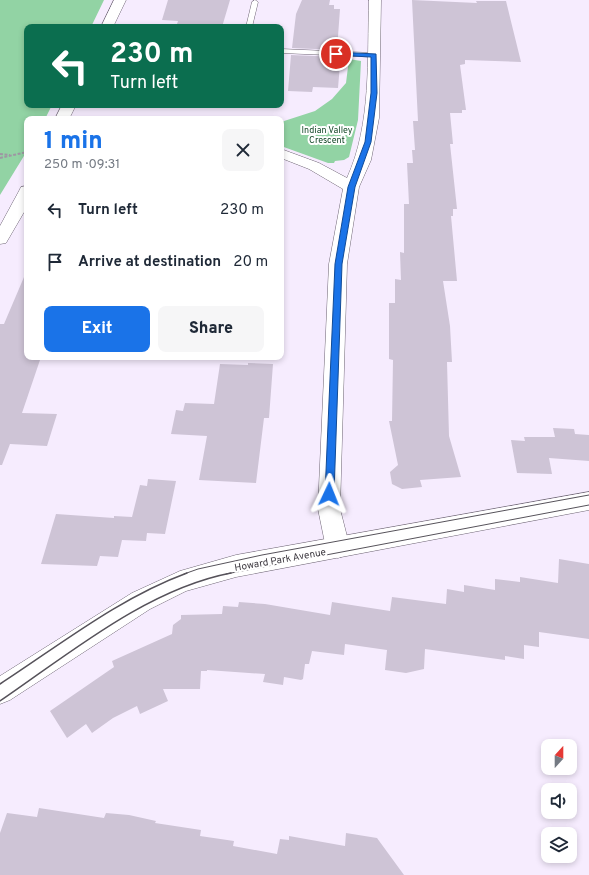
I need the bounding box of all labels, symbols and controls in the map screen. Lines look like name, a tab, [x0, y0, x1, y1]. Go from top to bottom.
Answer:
text: 230 m	[110, 37, 193, 73]
pin	[319, 37, 353, 71]
icon: left	[44, 40, 96, 92]
icon: arrive	[325, 43, 347, 65]
text: Turn left	[110, 72, 178, 95]
park label: Indian Valley Crescent	[302, 125, 353, 146]
text: 1 min	[44, 127, 103, 157]
button: close	[222, 129, 264, 171]
text: 250 m · 09:31	[44, 157, 120, 173]
icon: left	[44, 199, 66, 221]
text: Turn left	[78, 201, 138, 220]
text: 230 m	[220, 201, 264, 220]
icon: arrive	[44, 251, 66, 273]
text: Arrive at destination	[78, 253, 221, 272]
text: 20 m	[233, 253, 268, 272]
button: Exit	[44, 306, 150, 352]
button: Share	[158, 306, 264, 352]
position arrow	[308, 473, 350, 515]
street label: Howard Park Avenue	[234, 546, 327, 575]
north arrow	[541, 739, 577, 775]
map controls	[541, 739, 577, 863]
button: sound	[541, 783, 577, 819]
button: layers	[541, 827, 577, 863]

